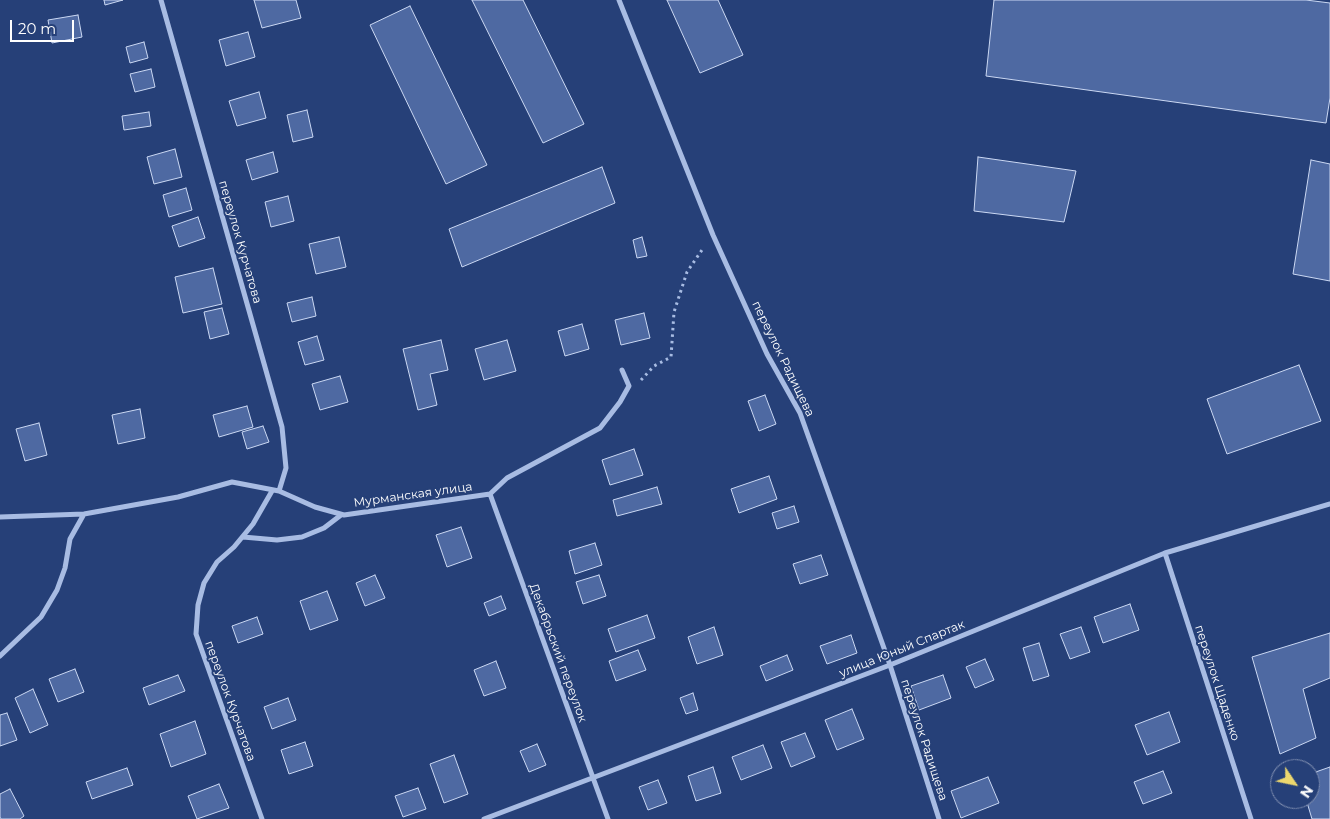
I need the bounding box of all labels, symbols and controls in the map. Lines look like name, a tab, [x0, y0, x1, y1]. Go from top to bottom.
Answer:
scale bar	[12, 10, 76, 42]
text: 20 m	[18, 19, 56, 38]
street label: переулок Курчатова	[216, 179, 264, 305]
street label: переулок Радищева	[749, 299, 817, 419]
street label: Мурманская улица	[353, 480, 473, 510]
street label: Декабрьский переулок	[526, 582, 590, 724]
street label: улица Юный Спартак	[837, 617, 967, 681]
street label: переулок Щаденко	[1191, 623, 1243, 743]
street label: переулок Курчатова	[201, 639, 259, 763]
street label: переулок Радищева	[898, 677, 950, 803]
north arrow	[1270, 759, 1320, 809]
text: N	[1296, 782, 1317, 802]

